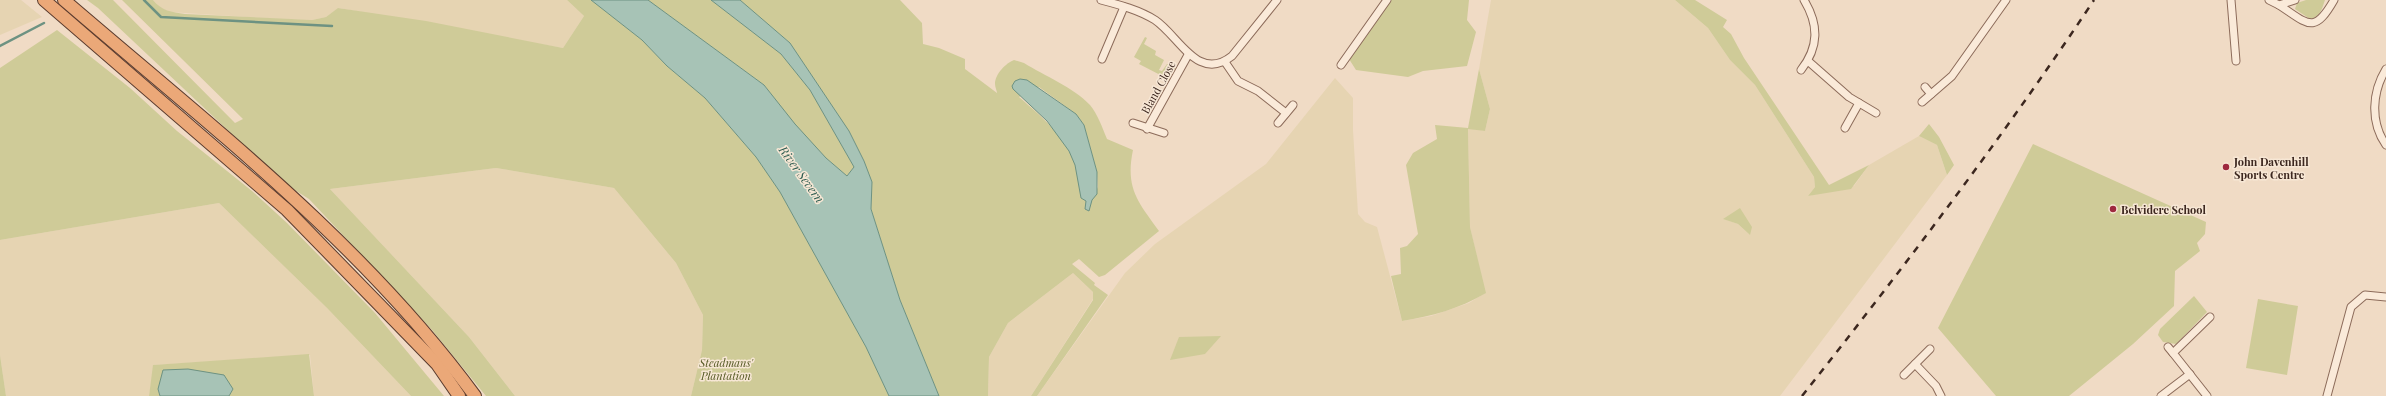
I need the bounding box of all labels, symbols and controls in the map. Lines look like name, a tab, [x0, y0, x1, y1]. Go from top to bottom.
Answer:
street label: Bland Close	[1137, 58, 1179, 116]
water label: River Severn	[775, 142, 828, 206]
place label: John Davenhill Sports Centre	[2233, 154, 2309, 182]
marker: John Davenhill Sports Centre	[2221, 162, 2231, 172]
place label: Belvidere School	[2121, 202, 2206, 217]
marker: Belvidere School	[2108, 204, 2118, 214]
park label: Steadmans' Plantation	[698, 355, 754, 383]

